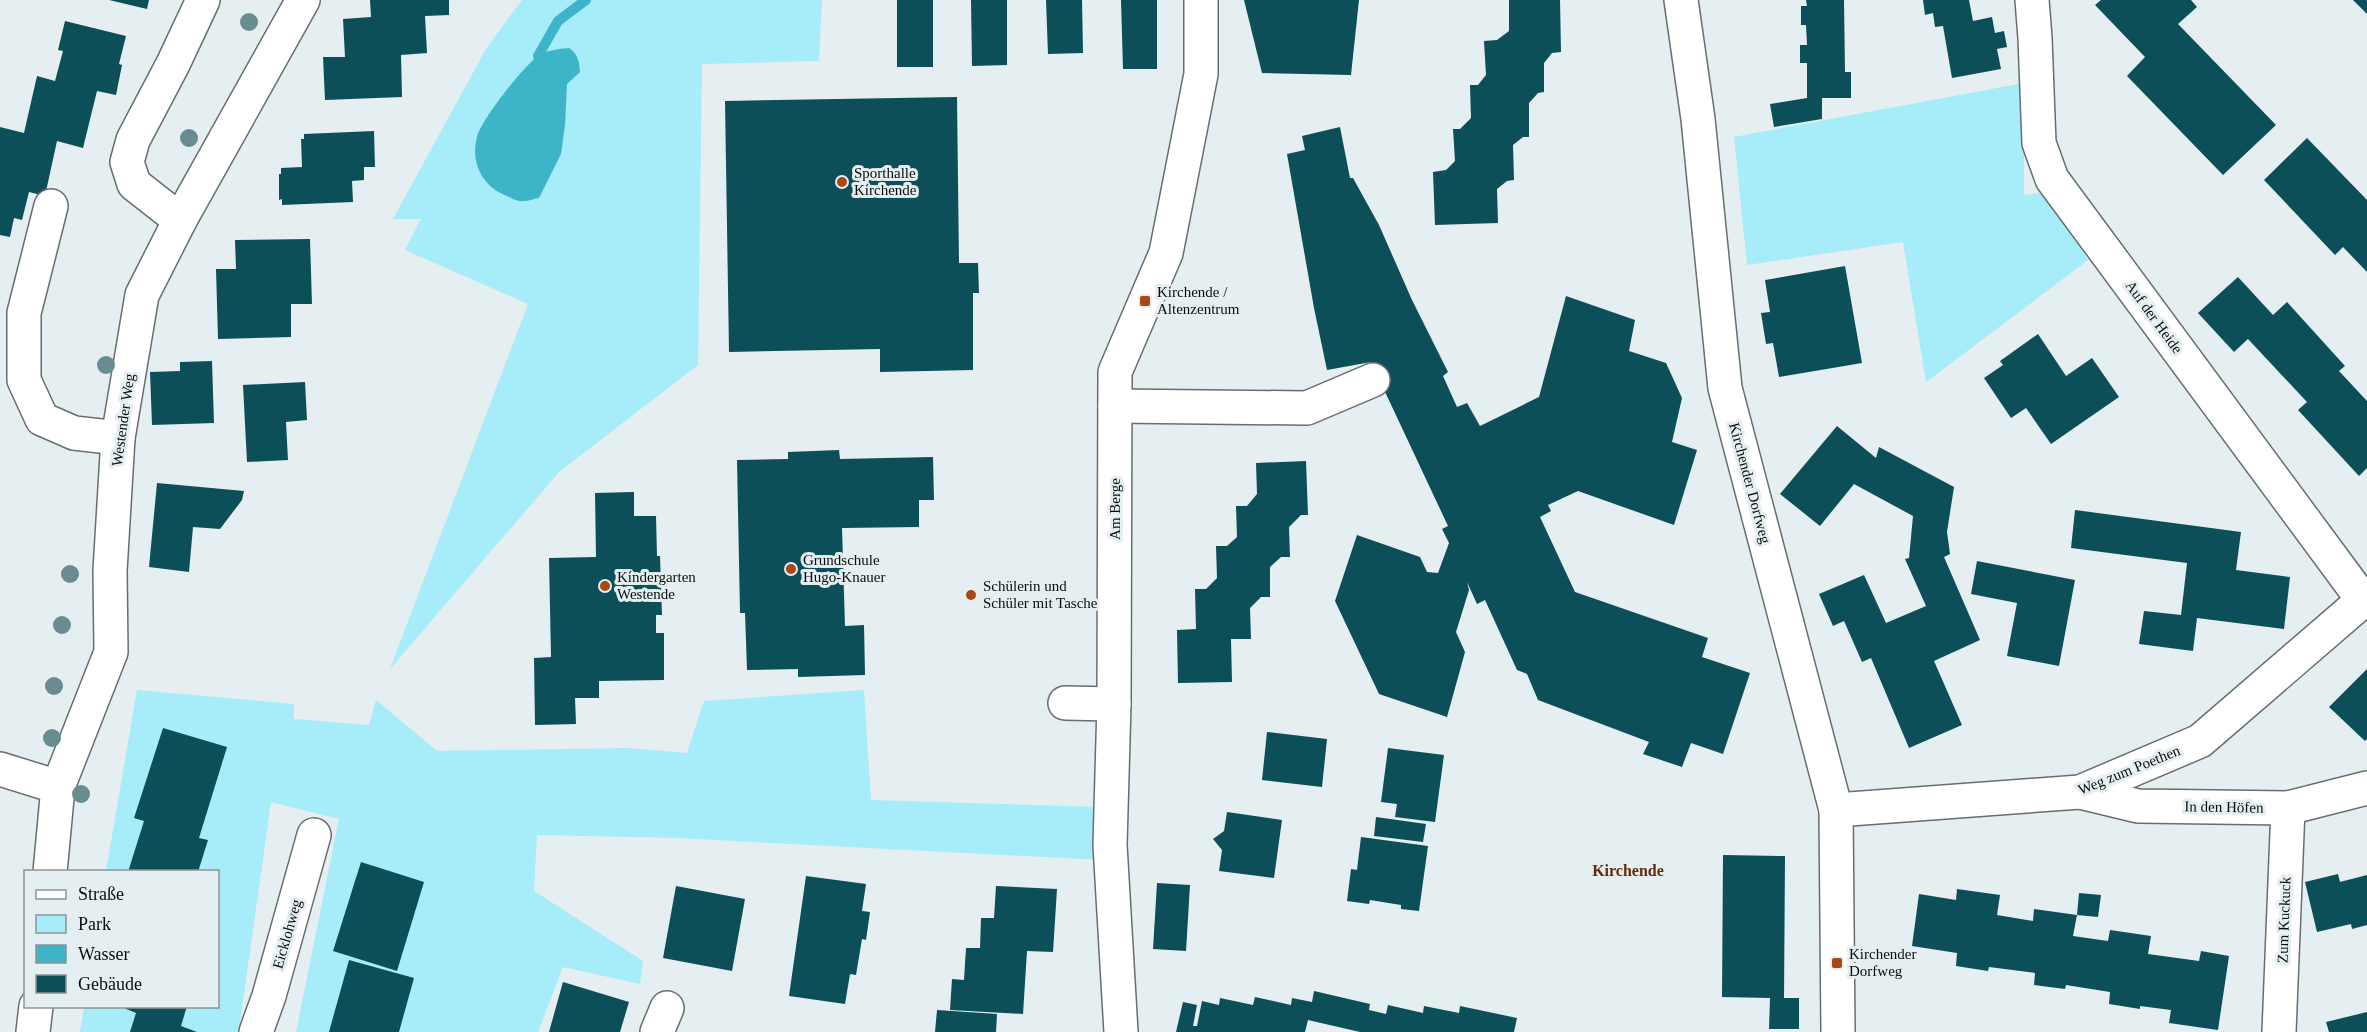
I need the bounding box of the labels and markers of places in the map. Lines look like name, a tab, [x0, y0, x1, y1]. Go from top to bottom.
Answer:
place label: Sporthalle Kirchende	[854, 165, 917, 198]
marker: Sporthalle Kirchende	[835, 175, 849, 189]
place label: Kirchende / Altenzentrum	[1157, 284, 1240, 317]
marker: Kirchende / Altenzentrum	[1138, 294, 1152, 308]
place label: Grundschule Hugo-Knauer	[803, 552, 885, 585]
marker: Grundschule Hugo-Knauer	[784, 562, 798, 576]
place label: Kindergarten Westende	[617, 569, 696, 602]
place label: Schülerin und Schüler mit Tasche	[983, 578, 1098, 611]
marker: Kindergarten Westende	[598, 579, 612, 593]
marker: Schülerin und Schüler mit Tasche	[964, 588, 978, 602]
place label: Kirchender Dorfweg	[1849, 946, 1916, 979]
marker: Kirchender Dorfweg	[1830, 956, 1844, 970]

